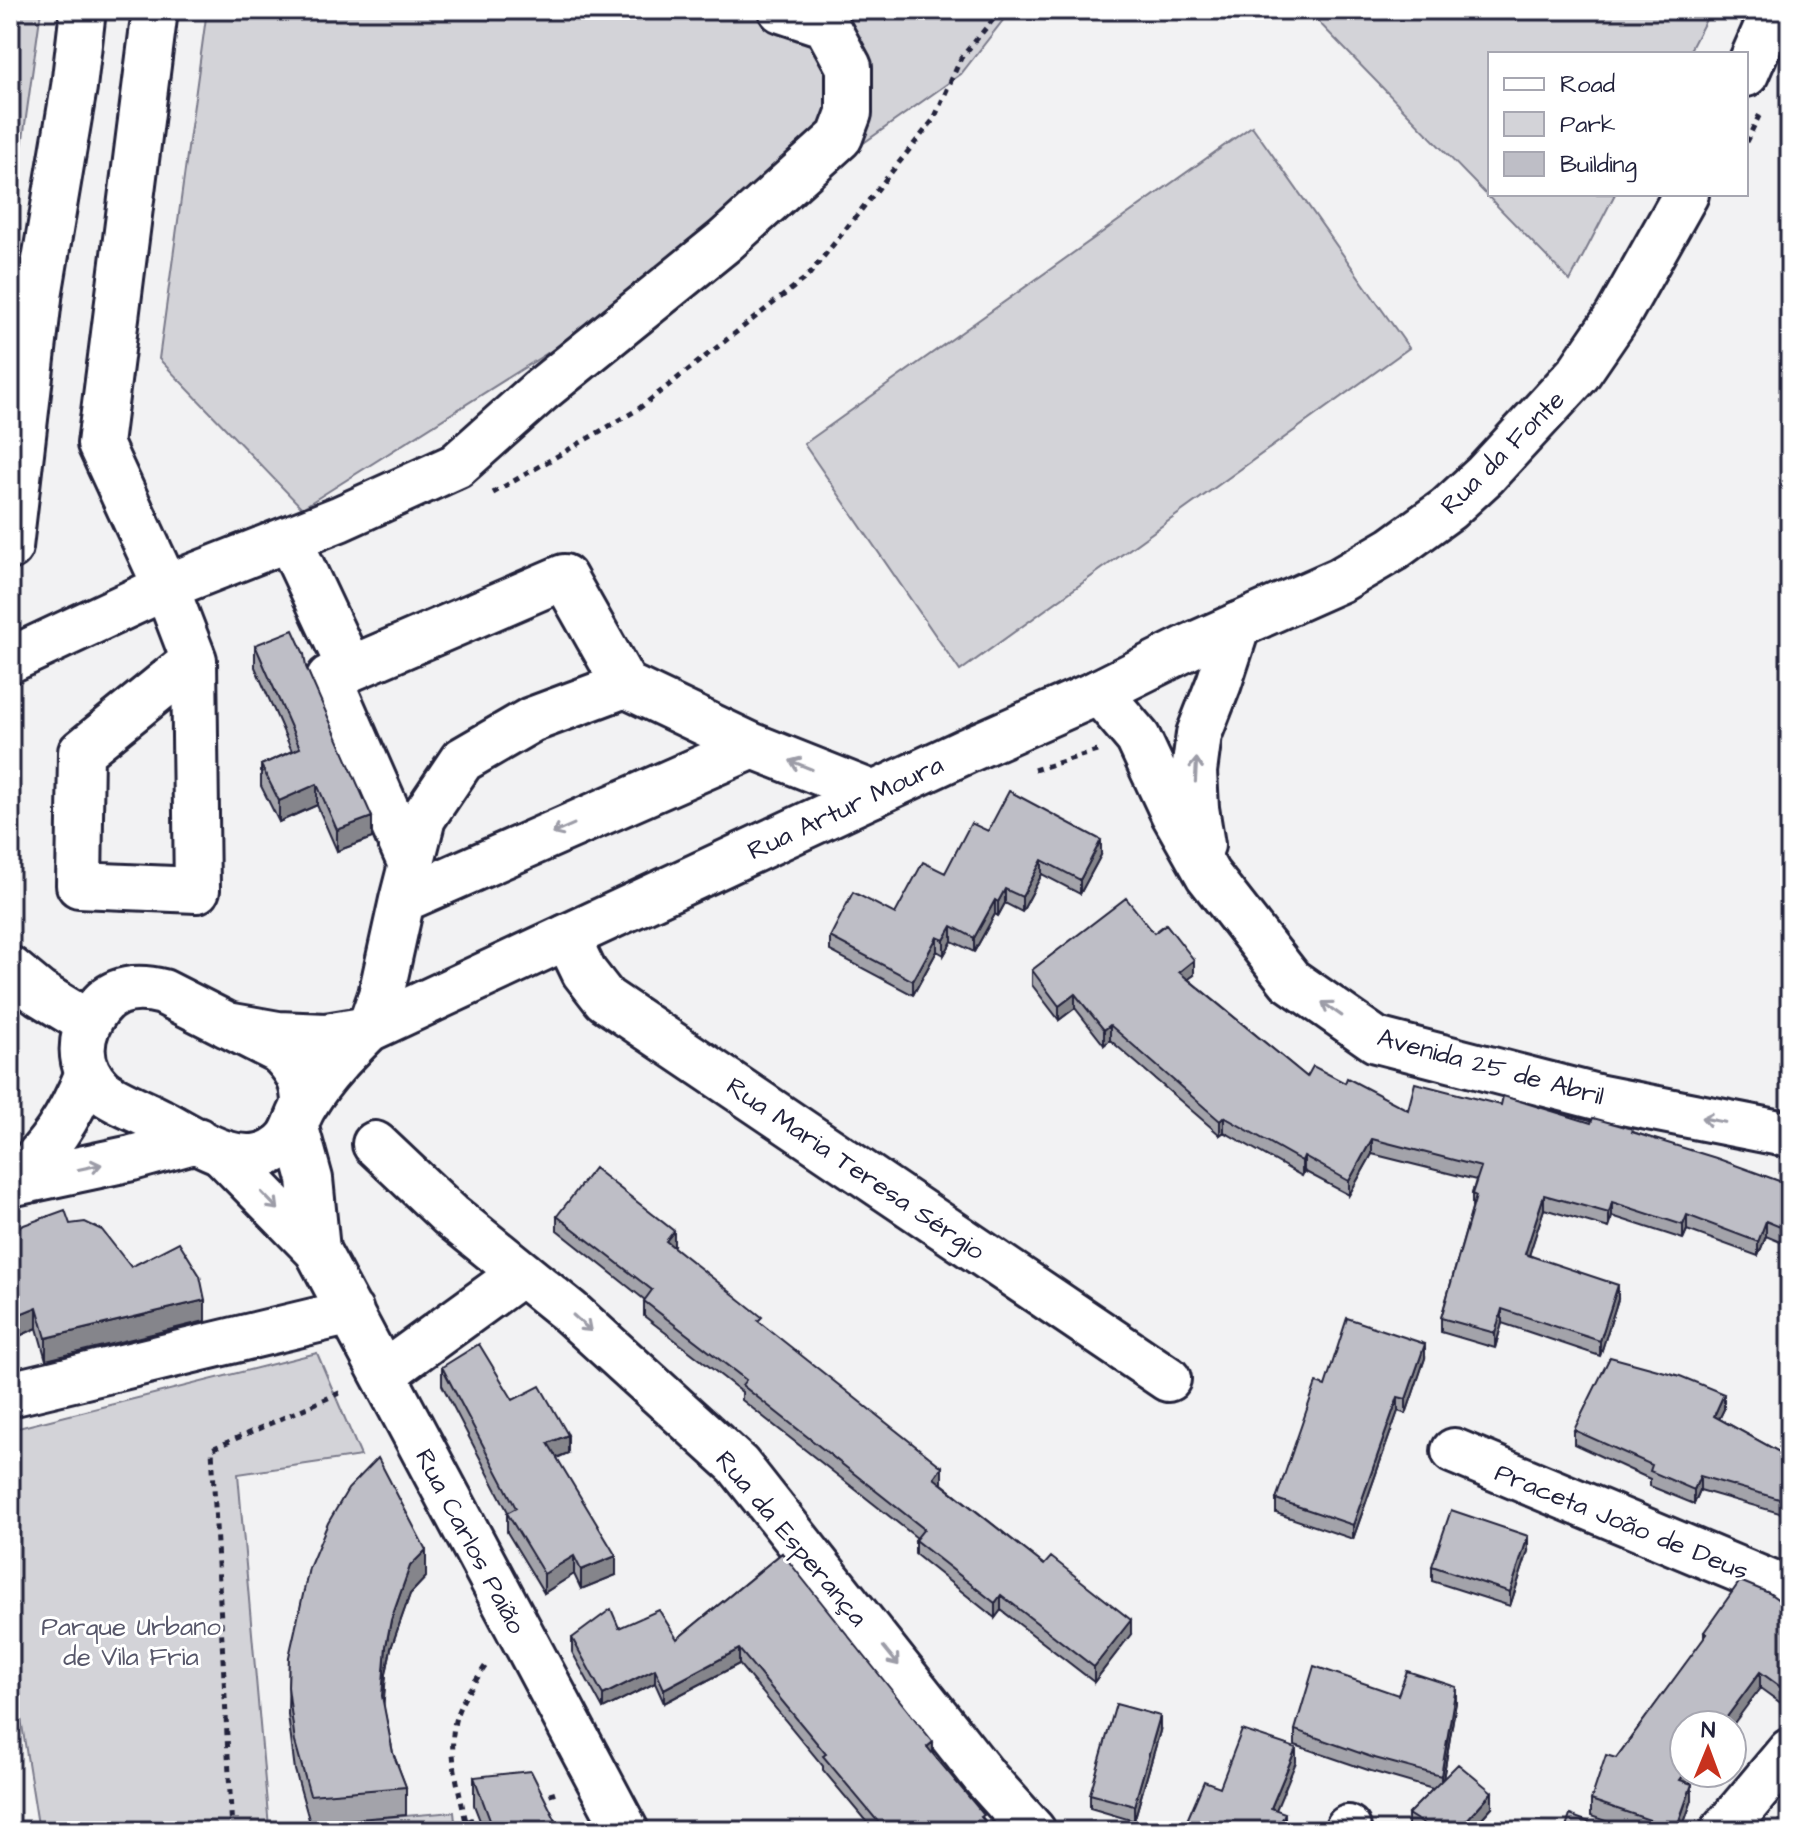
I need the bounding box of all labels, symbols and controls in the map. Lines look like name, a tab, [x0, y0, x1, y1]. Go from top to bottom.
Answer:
legend	[1488, 52, 1748, 196]
text: Road	[1560, 68, 1615, 102]
text: Park	[1560, 108, 1616, 142]
text: Building	[1560, 148, 1637, 183]
street label: Rua da Fonte	[1433, 383, 1573, 523]
street label: Rua Artur Moura	[742, 747, 949, 869]
one-way arrow	[789, 757, 814, 771]
one-way arrow	[1188, 757, 1203, 784]
one-way arrow	[551, 823, 576, 838]
one-way arrow	[1322, 1001, 1344, 1017]
street label: Avenida 25 de Abril	[1373, 1019, 1608, 1115]
street label: Rua Maria Teresa Sérgio	[718, 1069, 992, 1271]
one-way arrow	[1701, 1111, 1727, 1126]
one-way arrow	[77, 1158, 103, 1173]
one-way arrow	[260, 1191, 279, 1210]
one-way arrow	[571, 1314, 591, 1332]
street label: Rua Carlos Paião	[406, 1442, 534, 1641]
street label: Rua da Esperança	[707, 1443, 876, 1634]
street label: Praceta João de Deus	[1489, 1455, 1754, 1589]
park label: Parque Urbano de Vila Fria	[41, 1609, 221, 1675]
one-way arrow	[882, 1645, 899, 1666]
north arrow	[1668, 1709, 1748, 1789]
text: N	[1701, 1715, 1716, 1746]

